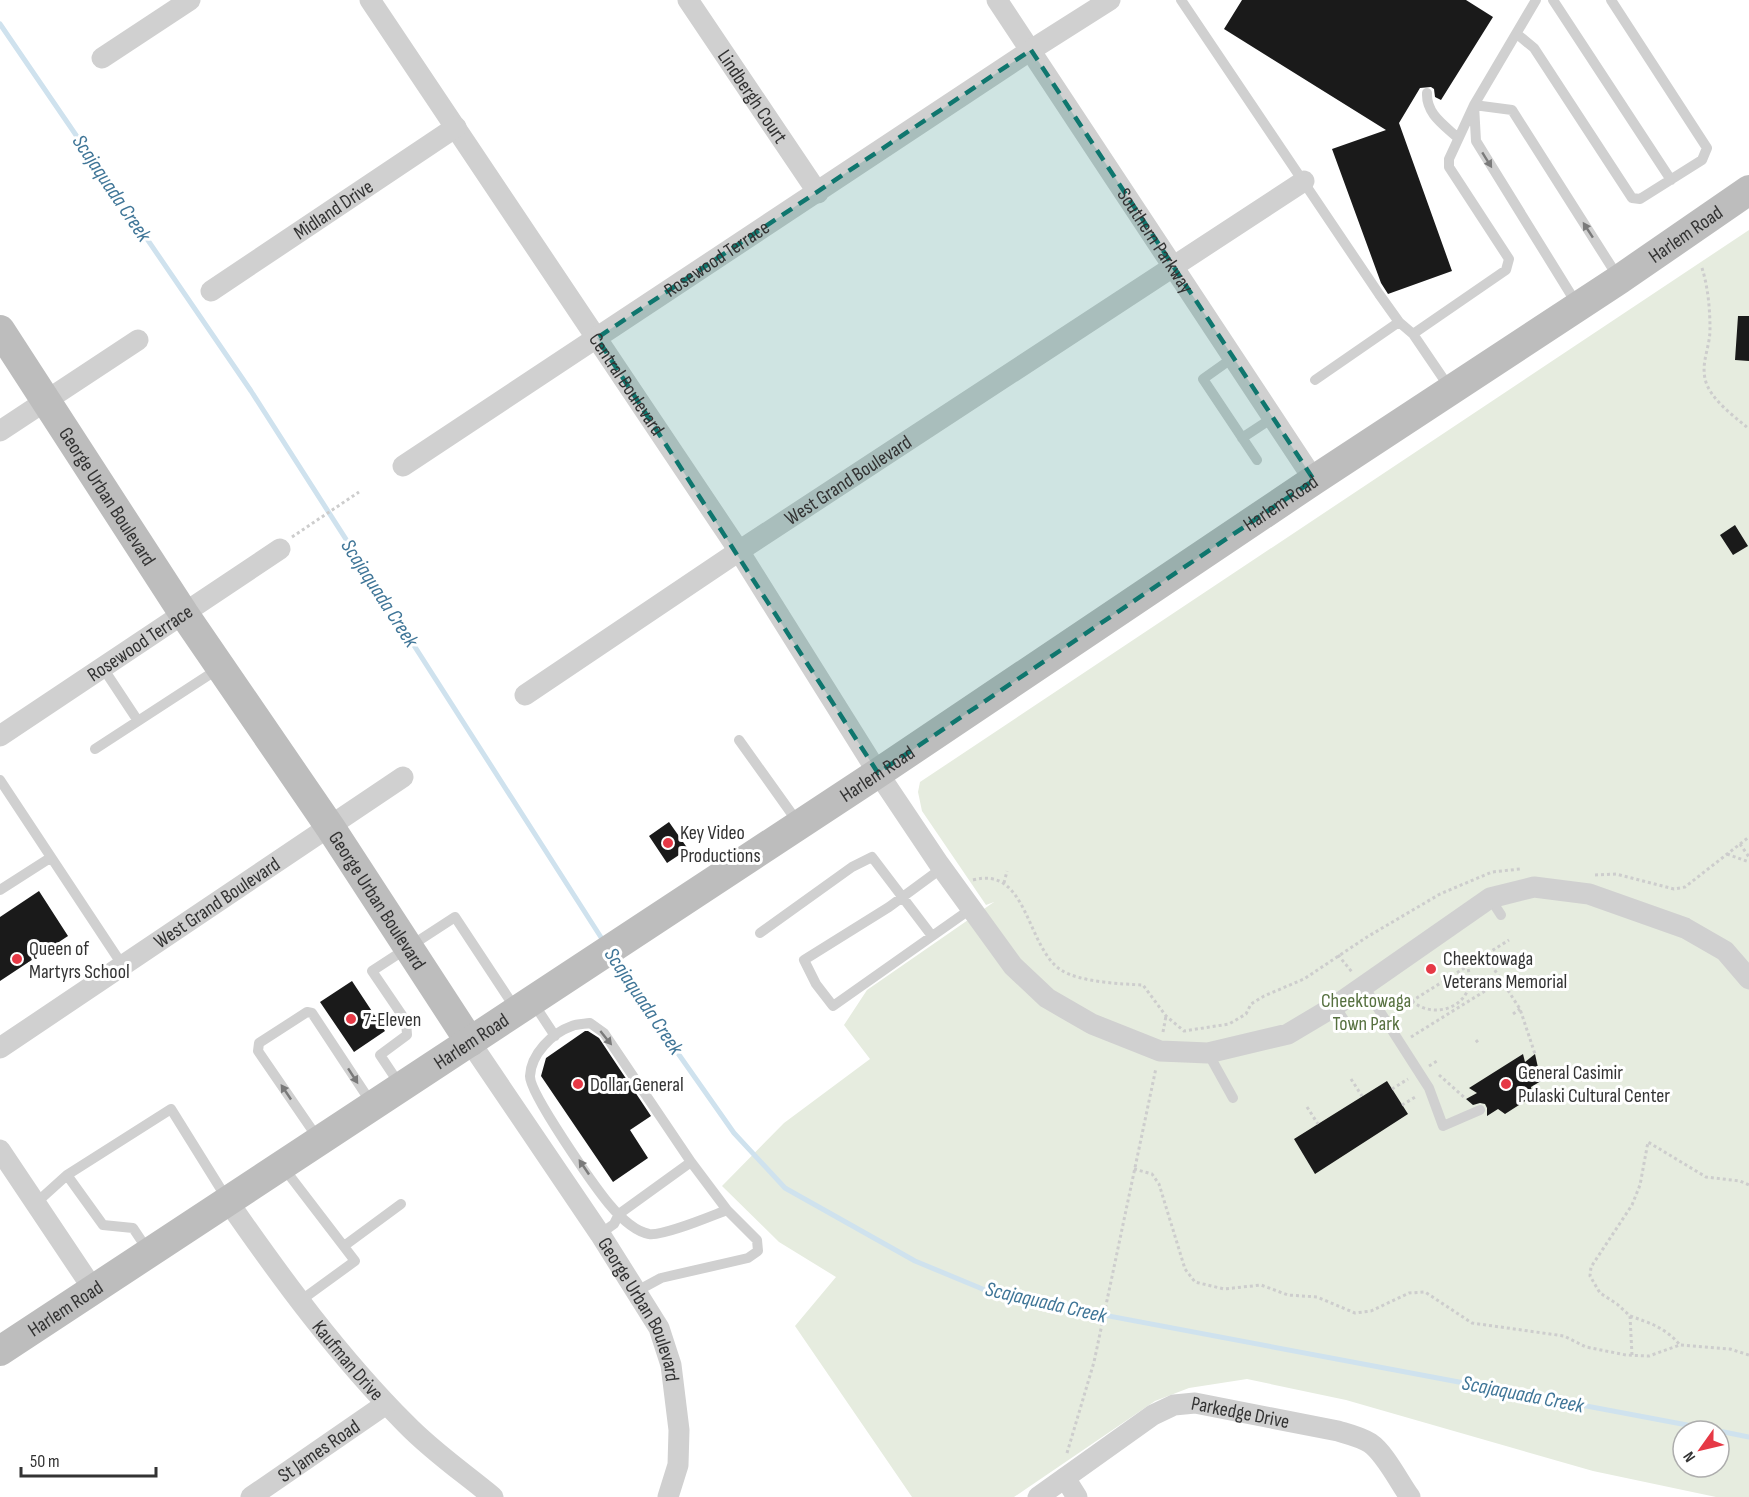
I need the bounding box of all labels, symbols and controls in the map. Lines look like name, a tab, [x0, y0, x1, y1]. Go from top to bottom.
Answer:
street label: Lindbergh Court	[712, 45, 792, 148]
water label: Scajaquada Creek	[67, 130, 157, 247]
one-way arrow	[1482, 152, 1493, 168]
street label: Midland Drive	[289, 175, 378, 245]
street label: Southern Parkway	[1112, 184, 1198, 298]
street label: Harlem Road	[1644, 201, 1728, 269]
street label: Rosewood Terrace	[660, 216, 774, 303]
one-way arrow	[1583, 221, 1594, 238]
street label: Central Boulevard	[583, 328, 669, 440]
street label: George Urban Boulevard	[53, 423, 160, 570]
street label: West Grand Boulevard	[780, 430, 916, 531]
street label: Harlem Road	[1239, 470, 1323, 537]
water label: Scajaquada Creek	[335, 535, 424, 653]
street label: Rosewood Terrace	[83, 600, 197, 687]
street label: Harlem Road	[836, 741, 919, 808]
place label: Key Video Productions	[680, 821, 761, 868]
street label: George Urban Boulevard	[323, 827, 431, 974]
marker: Key Video Productions	[661, 836, 675, 850]
street label: West Grand Boulevard	[150, 852, 285, 954]
place label: Queen of Martyrs School	[29, 937, 130, 984]
water label: Scajaquada Creek	[599, 943, 689, 1060]
place label: Cheektowaga Veterans Memorial	[1443, 947, 1567, 994]
marker: Queen of Martyrs School	[10, 952, 24, 966]
marker: Cheektowaga Veterans Memorial	[1424, 962, 1438, 976]
park label: Cheektowaga Town Park	[1321, 989, 1411, 1036]
place label: 7-Eleven	[363, 1008, 421, 1032]
street label: Harlem Road	[430, 1008, 514, 1075]
marker: 7-Eleven	[344, 1012, 358, 1026]
one-way arrow	[600, 1030, 613, 1046]
place label: General Casimir Pulaski Cultural Center	[1518, 1061, 1670, 1108]
one-way arrow	[348, 1067, 359, 1084]
place label: Dollar General	[590, 1073, 684, 1097]
marker: Dollar General	[571, 1077, 585, 1091]
marker: General Casimir Pulaski Cultural Center	[1499, 1077, 1513, 1091]
one-way arrow	[281, 1084, 292, 1100]
one-way arrow	[578, 1160, 590, 1176]
street label: George Urban Boulevard	[592, 1233, 684, 1383]
street label: Harlem Road	[24, 1276, 108, 1342]
water label: Scajaquada Creek	[983, 1276, 1110, 1329]
street label: Kaufman Drive	[307, 1316, 388, 1406]
water label: Scajaquada Creek	[1460, 1370, 1587, 1419]
street label: Parkedge Drive	[1189, 1392, 1291, 1434]
street label: St James Road	[273, 1415, 365, 1488]
north arrow	[1671, 1419, 1731, 1479]
scale bar	[21, 1440, 156, 1478]
text: N	[1680, 1448, 1700, 1465]
text: 50 m	[30, 1451, 60, 1472]

